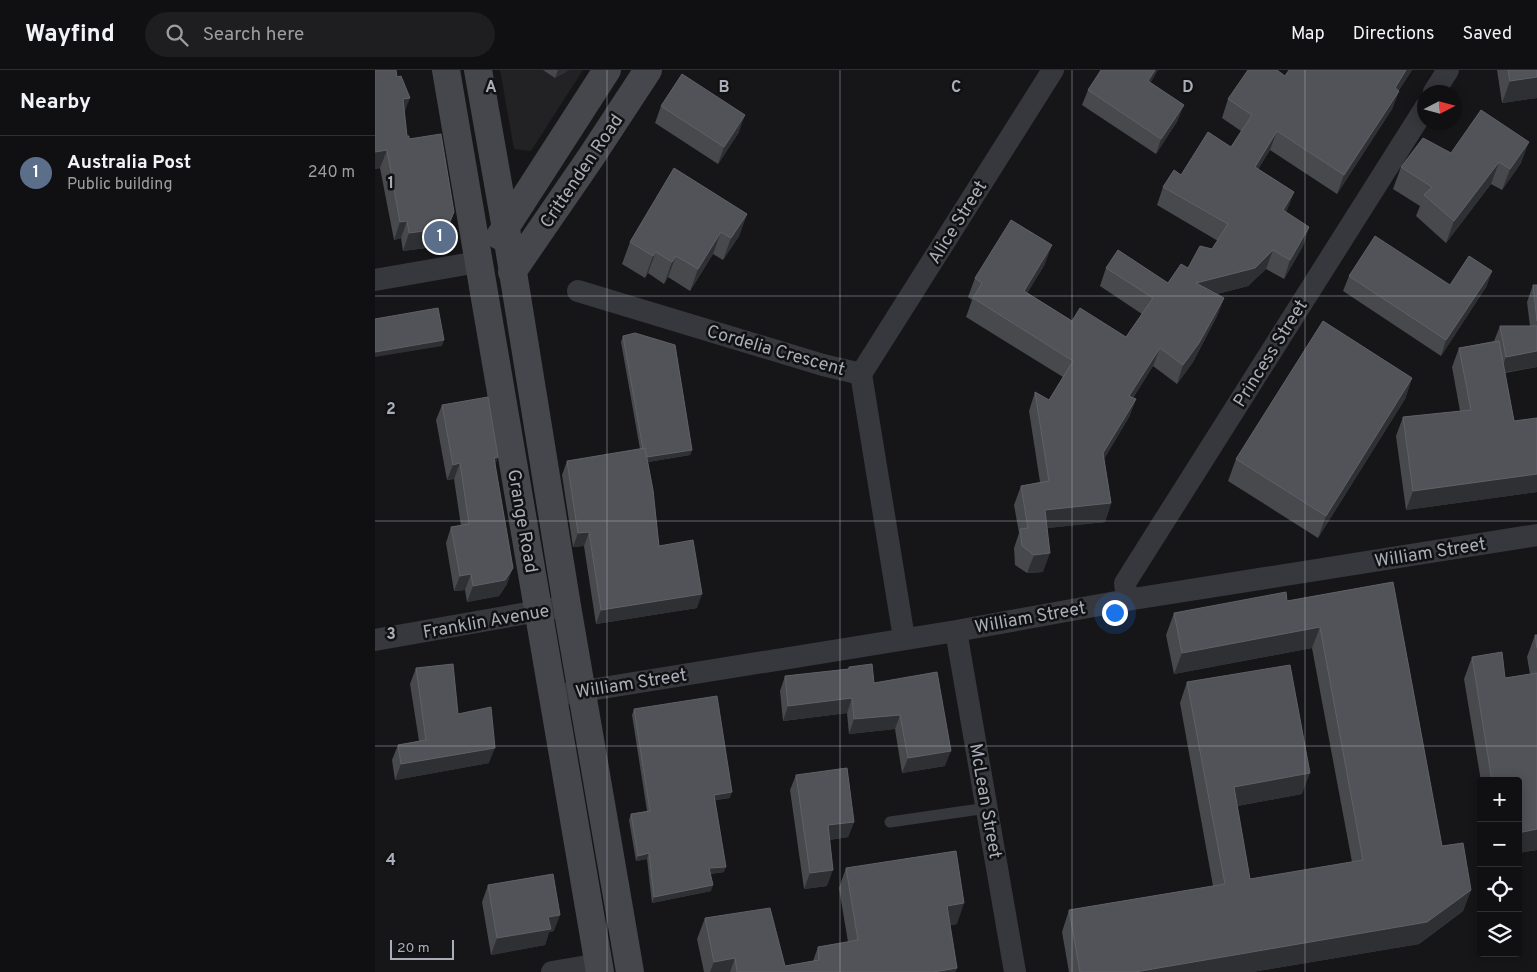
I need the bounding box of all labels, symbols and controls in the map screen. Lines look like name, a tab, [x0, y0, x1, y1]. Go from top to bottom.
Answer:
search box	[145, 12, 495, 57]
text: Wayfind	[25, 20, 115, 50]
icon: search	[163, 21, 191, 49]
text: Search here	[203, 23, 304, 47]
text: Map	[1291, 23, 1325, 46]
text: Directions	[1353, 23, 1435, 46]
text: Saved	[1463, 23, 1512, 46]
text: A	[485, 78, 497, 98]
text: B	[718, 78, 730, 98]
text: C	[951, 78, 961, 98]
text: D	[1182, 78, 1194, 98]
north arrow	[1417, 85, 1462, 130]
text: Nearby	[20, 89, 91, 116]
street label: Crittenden Road	[536, 110, 629, 233]
text: Australia Post	[67, 151, 191, 175]
text: 1	[33, 163, 39, 183]
text: 240 m	[308, 163, 355, 183]
text: 1	[388, 174, 394, 194]
text: Public building	[67, 175, 172, 195]
street label: Alice Street	[924, 177, 993, 269]
pin: 1	[424, 218, 456, 256]
street label: Princess Street	[1229, 296, 1313, 412]
street label: Cordelia Crescent	[704, 321, 847, 382]
text: 2	[386, 400, 396, 420]
street label: Grange Road	[501, 468, 542, 575]
street label: William Street	[1373, 533, 1488, 574]
street label: William Street	[973, 597, 1088, 640]
street label: Franklin Avenue	[421, 600, 551, 645]
your location	[1102, 600, 1128, 626]
text: 3	[386, 625, 396, 645]
street label: William Street	[574, 664, 689, 705]
street label: McLean Street	[963, 742, 1006, 861]
map controls	[1477, 777, 1522, 957]
button: +	[1477, 777, 1522, 822]
button: −	[1477, 822, 1522, 867]
text: 4	[386, 851, 396, 871]
button: locate	[1477, 867, 1522, 912]
button: layers	[1477, 912, 1522, 957]
scale bar	[390, 937, 454, 960]
text: 20 m	[397, 940, 430, 957]

